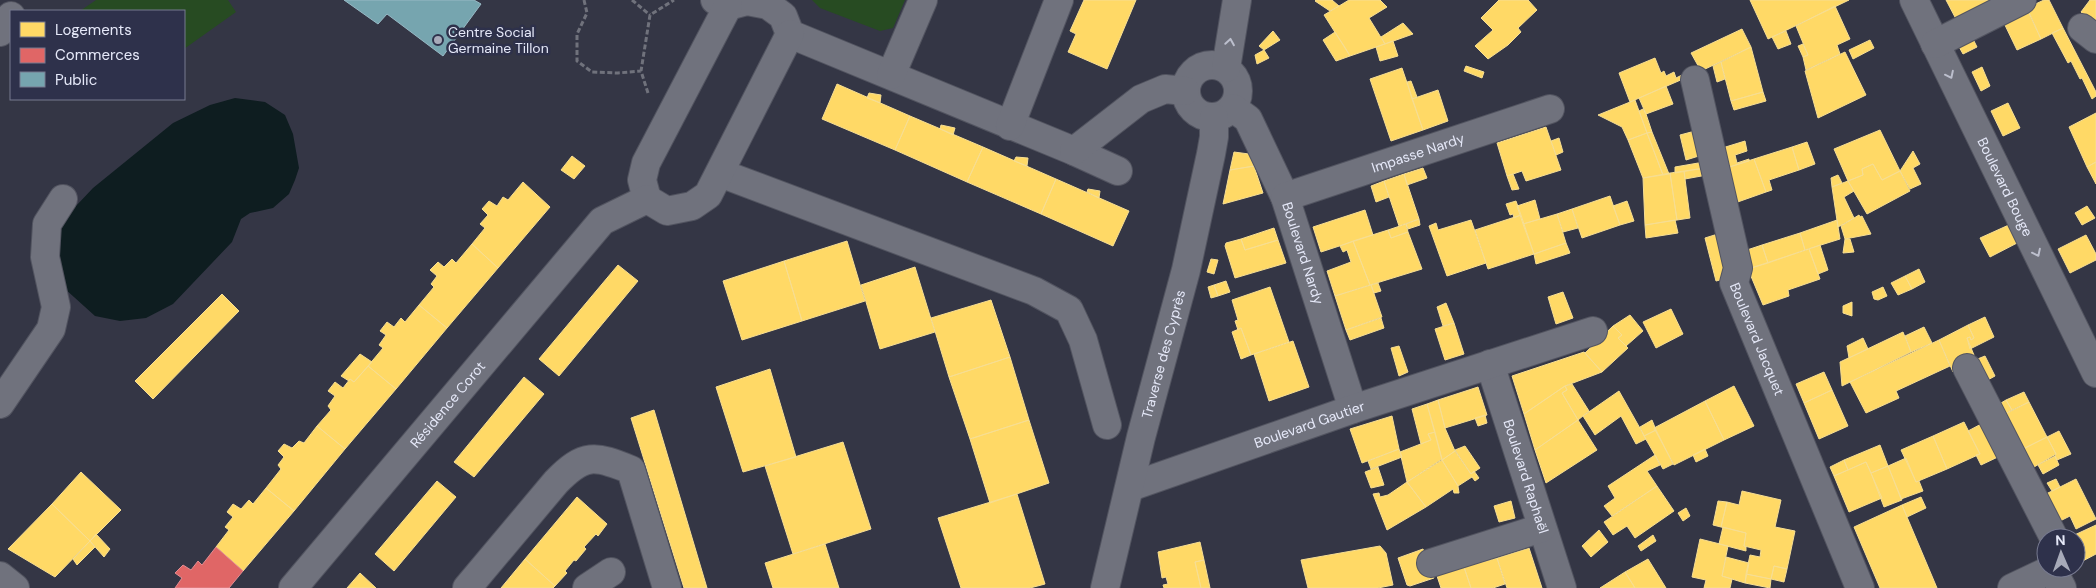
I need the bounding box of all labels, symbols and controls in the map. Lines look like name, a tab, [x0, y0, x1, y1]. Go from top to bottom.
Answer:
legend	[10, 10, 185, 100]
text: Logements	[55, 20, 132, 40]
place label: Centre Social Germaine Tillon	[448, 23, 549, 57]
marker: Centre Social Germaine Tillon	[432, 34, 444, 46]
one-way arrow	[1224, 37, 1235, 45]
text: Commerces	[55, 45, 140, 65]
text: Public	[55, 70, 97, 90]
one-way arrow	[1944, 70, 1954, 79]
street label: Impasse Nardy	[1369, 129, 1467, 177]
street label: Boulevard Bouge	[1973, 134, 2037, 239]
street label: Boulevard Nardy	[1278, 200, 1328, 307]
one-way arrow	[2031, 247, 2041, 256]
street label: Boulevard Jacquet	[1726, 280, 1788, 398]
street label: Traverse des Cyprès	[1137, 288, 1189, 421]
street label: Résidence Corot	[406, 357, 489, 451]
street label: Boulevard Gautier	[1252, 397, 1367, 452]
street label: Boulevard Raphaël	[1499, 417, 1553, 536]
north arrow	[2036, 528, 2086, 578]
text: N	[2055, 531, 2066, 549]

